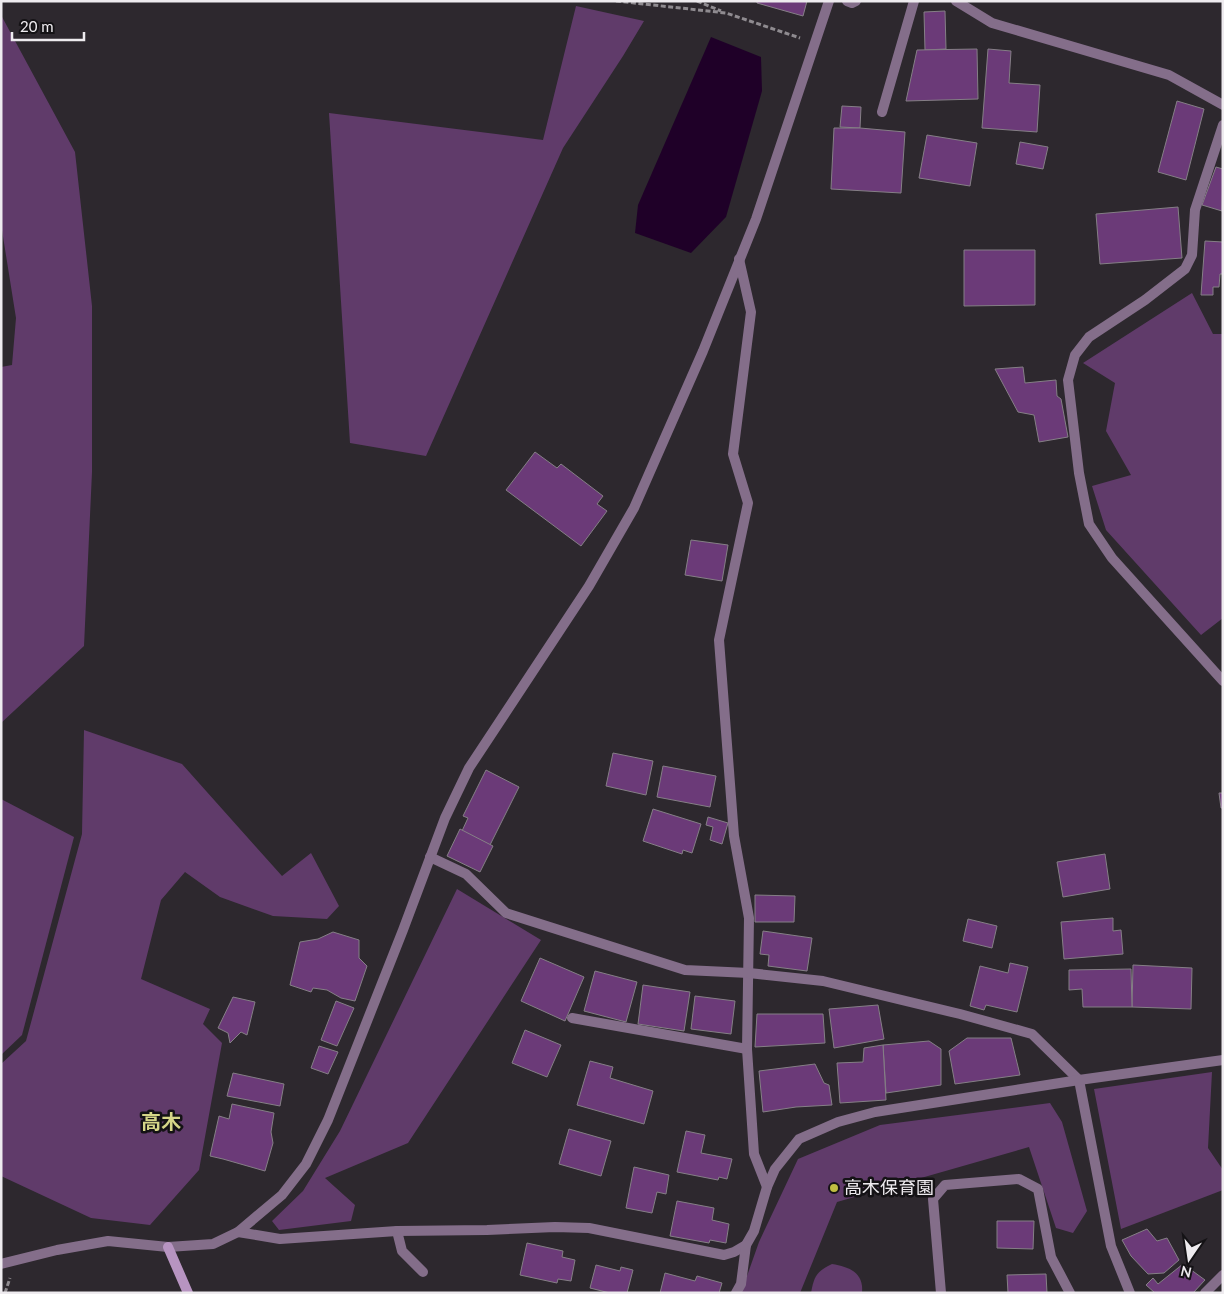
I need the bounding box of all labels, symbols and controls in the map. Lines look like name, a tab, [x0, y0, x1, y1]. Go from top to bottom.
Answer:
scale bar	[12, 10, 85, 42]
text: 20 m	[20, 17, 54, 35]
district label: 高木	[141, 1109, 181, 1133]
place label: 高木保育園	[844, 1176, 934, 1198]
marker: 高木保育園	[828, 1182, 840, 1194]
north arrow	[1164, 1234, 1214, 1284]
text: N	[1179, 1263, 1193, 1282]

